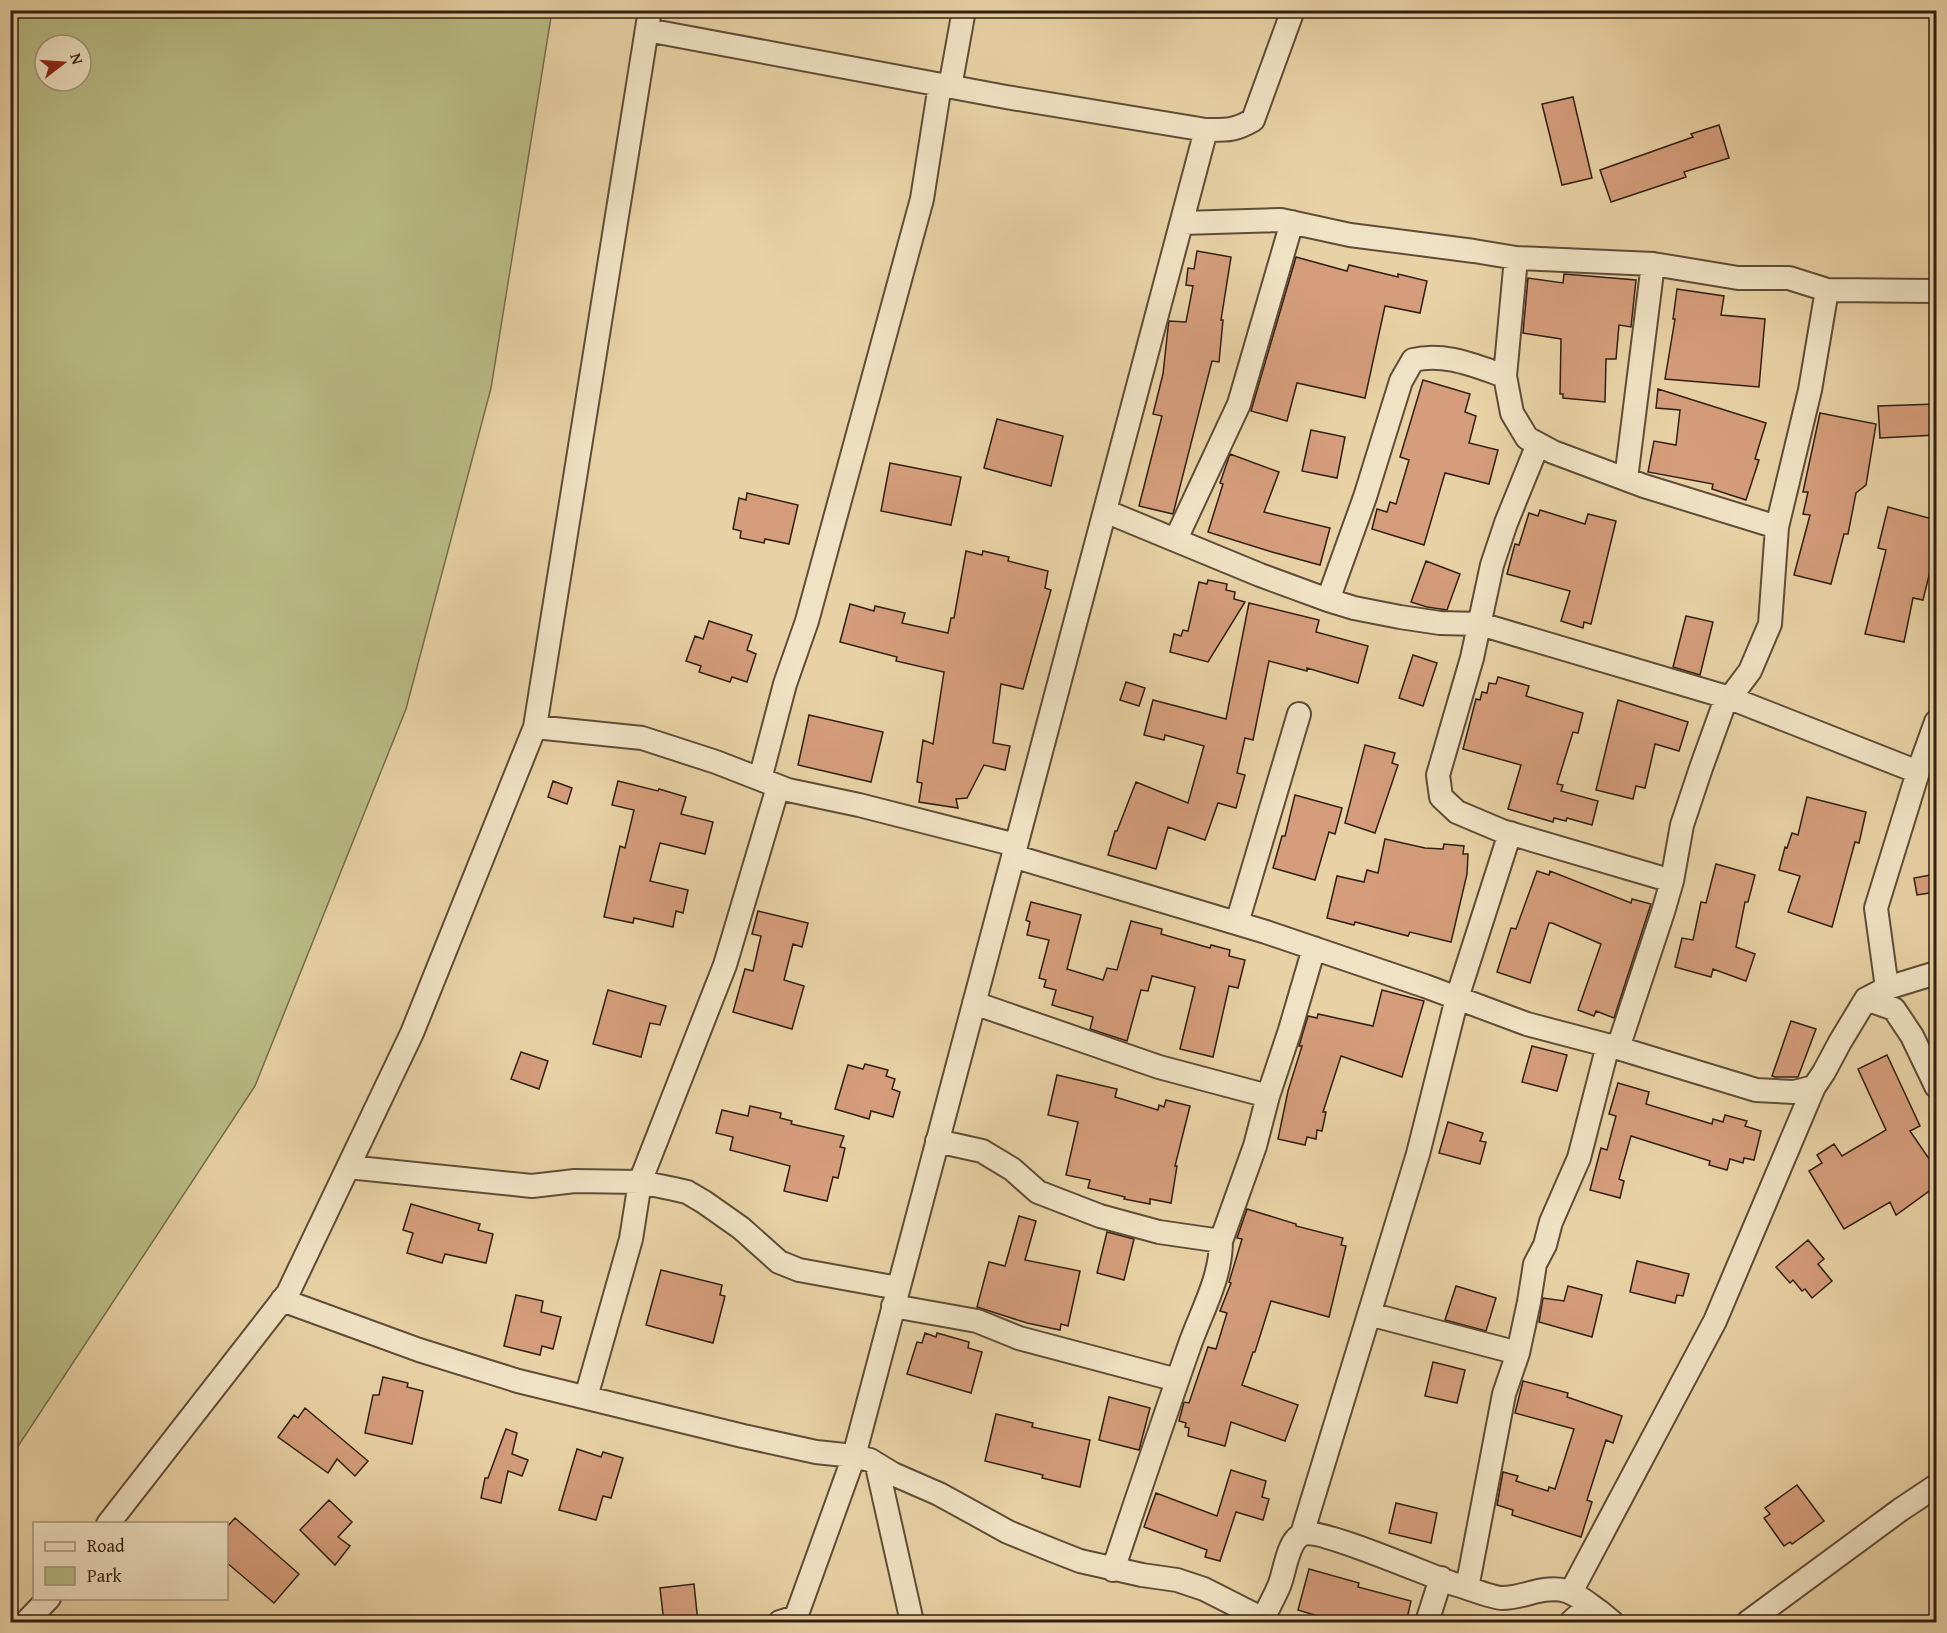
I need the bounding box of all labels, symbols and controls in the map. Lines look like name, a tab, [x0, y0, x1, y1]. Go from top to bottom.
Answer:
north arrow	[33, 33, 93, 93]
text: N	[64, 50, 90, 68]
legend	[33, 1522, 228, 1600]
text: Road	[87, 1532, 125, 1559]
text: Park	[87, 1562, 123, 1589]

